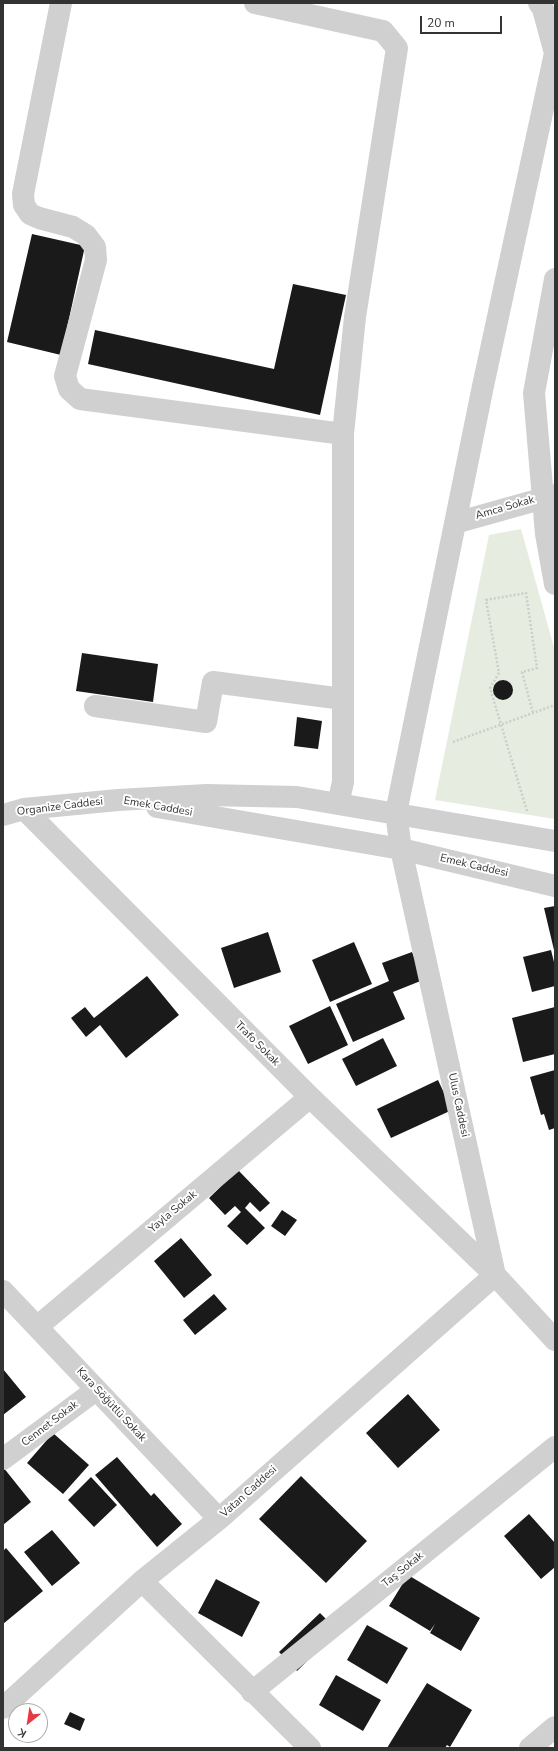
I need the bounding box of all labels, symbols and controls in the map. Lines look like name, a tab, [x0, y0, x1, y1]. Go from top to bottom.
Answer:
scale bar	[422, 8, 504, 34]
text: 20 m	[427, 15, 455, 31]
street label: Amca Sokak	[474, 493, 536, 523]
street label: Emek Caddesi	[123, 794, 193, 820]
street label: Organize Caddesi	[16, 795, 104, 819]
street label: Emek Caddesi	[439, 852, 509, 880]
street label: Trafo Sokak	[232, 1019, 282, 1069]
street label: Ulus Caddesi	[445, 1072, 471, 1138]
street label: Yayla Sokak	[146, 1188, 200, 1236]
street label: Kara Söğütlü Sokak	[73, 1365, 149, 1445]
street label: Cennet Sokak	[19, 1398, 81, 1450]
street label: Vatan Caddesi	[218, 1463, 280, 1521]
street label: Taş Sokak	[380, 1549, 426, 1591]
north arrow	[8, 1703, 48, 1743]
text: K	[15, 1725, 29, 1741]

